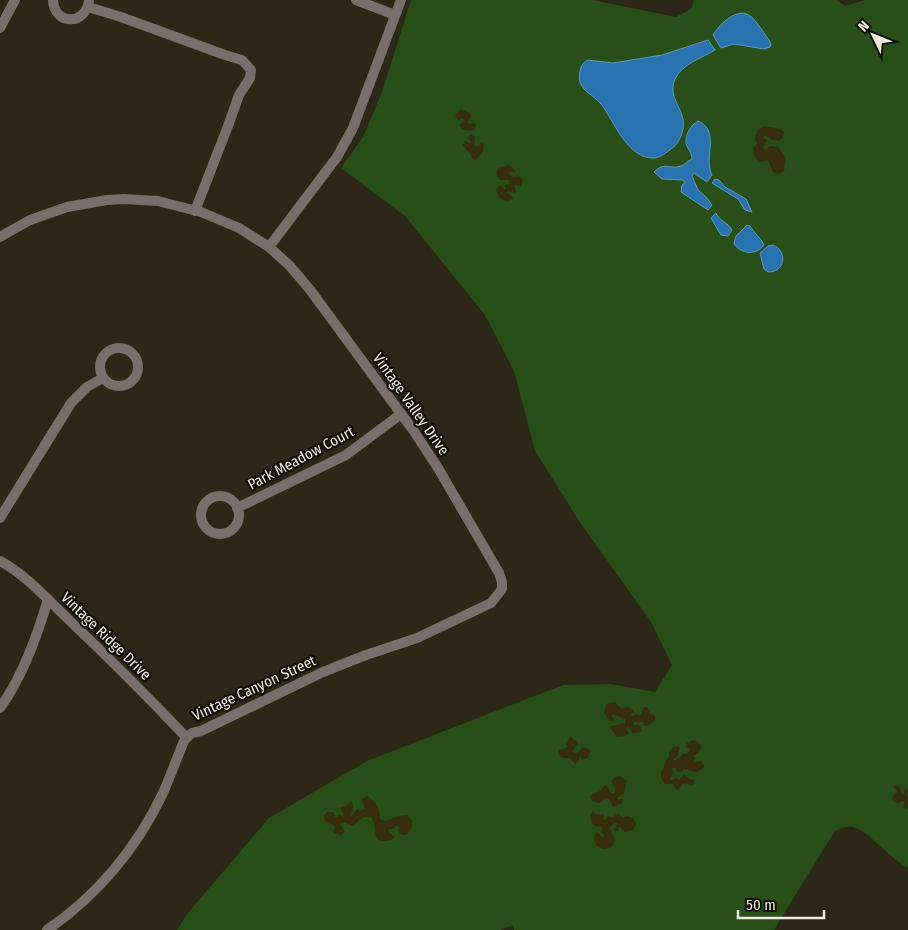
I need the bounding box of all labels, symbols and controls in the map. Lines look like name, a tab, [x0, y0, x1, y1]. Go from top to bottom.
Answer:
north arrow	[848, 10, 898, 60]
text: N	[855, 18, 873, 35]
street label: Vintage Valley Drive	[369, 349, 453, 459]
street label: Park Meadow Court	[245, 422, 357, 494]
street label: Vintage Ridge Drive	[57, 588, 155, 684]
street label: Vintage Canyon Street	[189, 651, 319, 725]
scale bar	[738, 888, 824, 920]
text: 50 m	[746, 896, 776, 914]

